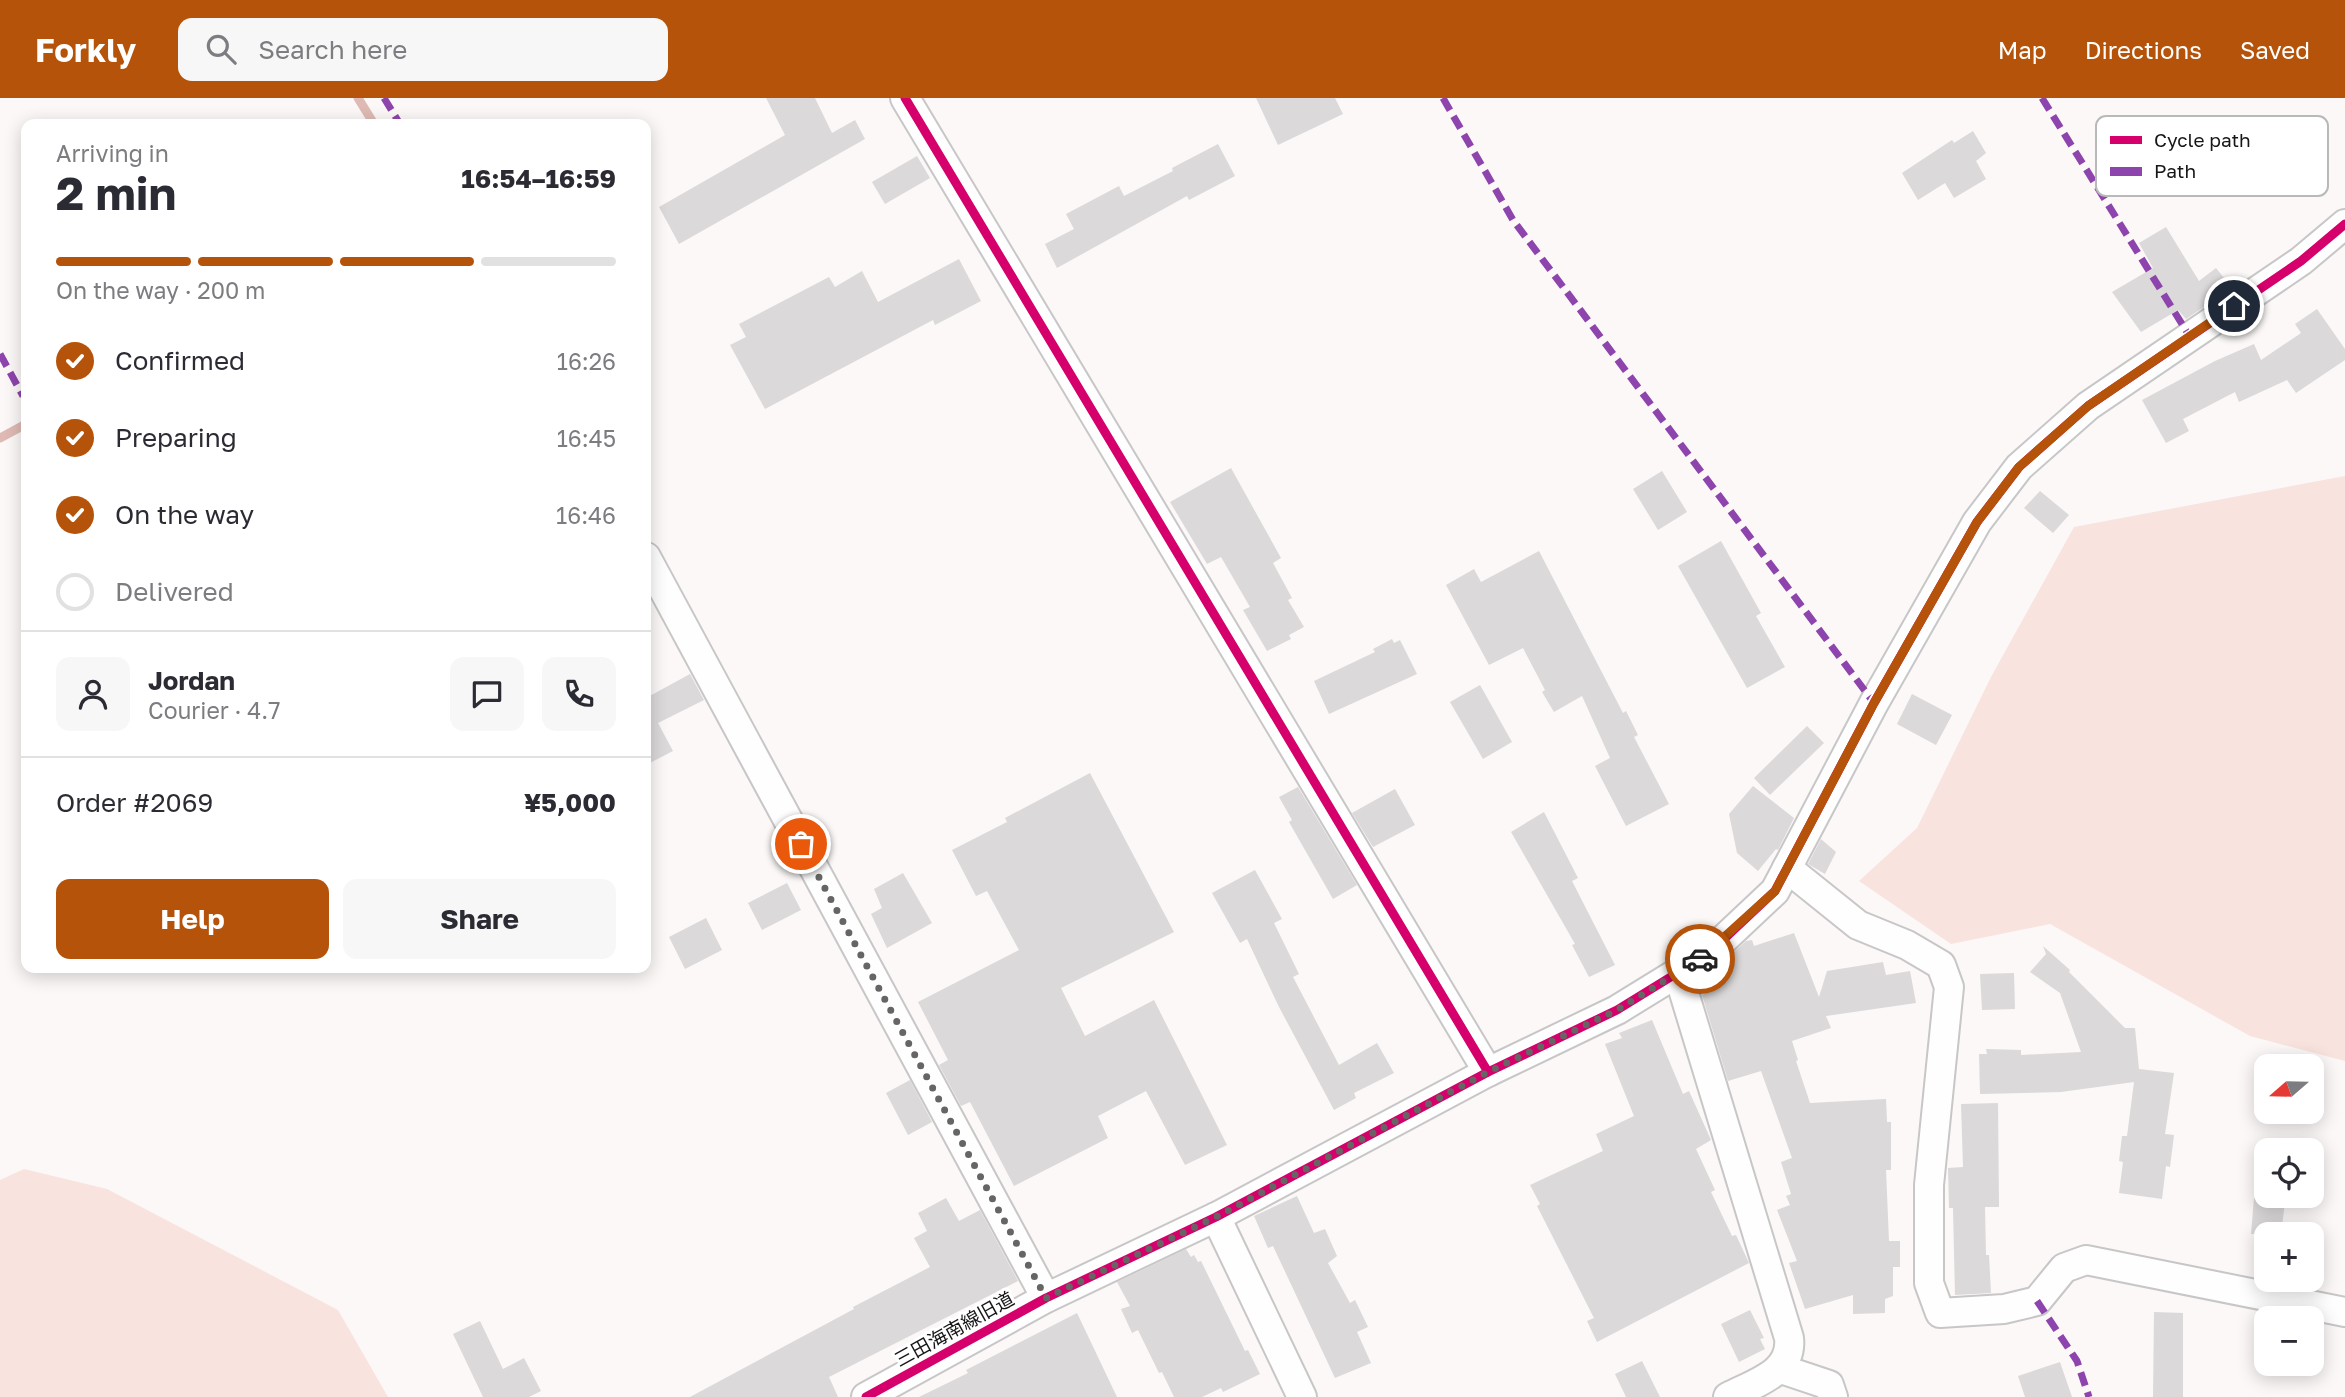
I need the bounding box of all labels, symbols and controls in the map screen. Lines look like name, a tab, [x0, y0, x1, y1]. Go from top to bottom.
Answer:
search box	[178, 18, 668, 81]
text: Forkly	[35, 30, 136, 69]
icon: search	[202, 30, 240, 68]
text: Search here	[258, 34, 407, 65]
text: Map	[1998, 35, 2047, 64]
text: Directions	[2085, 35, 2202, 64]
text: Saved	[2240, 35, 2310, 64]
legend	[2096, 116, 2328, 196]
text: Cycle path	[2154, 128, 2251, 151]
text: Arriving in	[56, 139, 169, 167]
text: Path	[2154, 159, 2196, 182]
text: 16:54–16:59	[461, 163, 616, 194]
text: 2 min	[56, 165, 176, 220]
text: On the way · 200 m	[56, 276, 265, 304]
pin	[2204, 276, 2264, 336]
icon: home	[2215, 287, 2253, 325]
icon: check	[56, 342, 94, 380]
text: Confirmed	[115, 345, 245, 376]
text: 16:26	[557, 347, 616, 375]
icon: check	[56, 419, 94, 457]
text: Preparing	[115, 422, 237, 453]
text: 16:45	[557, 424, 616, 452]
icon: check	[56, 496, 94, 534]
text: On the way	[115, 499, 254, 530]
text: 16:46	[556, 501, 616, 529]
text: Delivered	[115, 576, 234, 607]
button: person	[56, 657, 130, 731]
button: chat	[450, 657, 524, 731]
button: phone	[542, 657, 616, 731]
text: Jordan	[148, 665, 235, 696]
text: Courier · 4.7	[148, 696, 280, 724]
text: Order #2069	[56, 787, 213, 818]
text: ¥5,000	[524, 787, 616, 818]
pin	[771, 814, 831, 874]
icon: bag	[782, 825, 820, 863]
button: Help	[56, 879, 329, 959]
button: Share	[343, 879, 616, 959]
courier	[1665, 924, 1735, 994]
icon: car	[1681, 940, 1719, 978]
north arrow	[2254, 1054, 2324, 1124]
map controls	[2254, 1054, 2324, 1376]
button: locate	[2254, 1138, 2324, 1208]
button: +	[2254, 1222, 2324, 1292]
street label: 三田海南線旧道	[890, 1286, 1018, 1371]
button: −	[2254, 1306, 2324, 1376]

